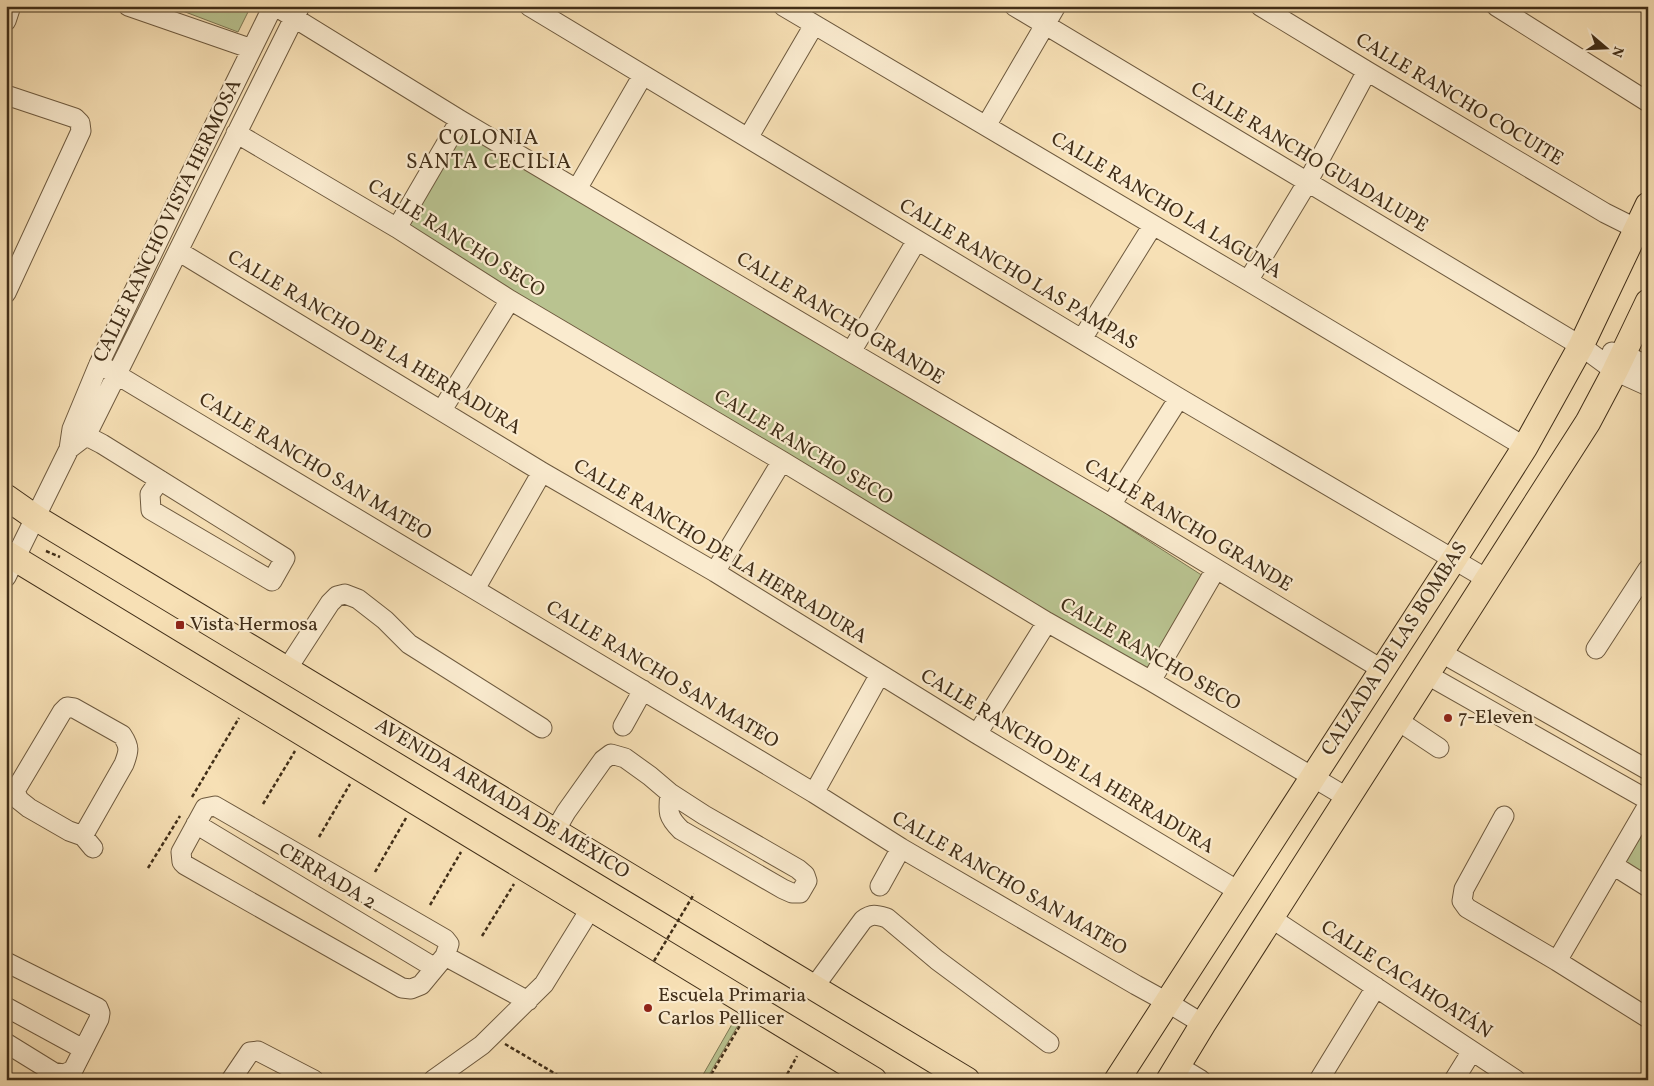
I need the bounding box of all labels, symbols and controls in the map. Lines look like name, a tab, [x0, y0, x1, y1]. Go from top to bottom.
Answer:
north arrow	[1582, 22, 1632, 72]
street label: CALLE RANCHO COCUITE	[1350, 27, 1568, 173]
text: N	[1606, 44, 1628, 60]
street label: CALLE RANCHO VISTA HERMOSA	[87, 74, 249, 368]
street label: CALLE RANCHO GUADALUPE	[1185, 76, 1433, 240]
district label: COLONIA SANTA CECILIA	[406, 124, 572, 177]
street label: CALLE RANCHO LA LAGUNA	[1045, 126, 1287, 286]
street label: CALLE RANCHO SECO	[362, 173, 550, 305]
street label: CALLE RANCHO LAS PAMPAS	[893, 192, 1143, 358]
street label: CALLE RANCHO DE LA HERRADURA	[222, 244, 526, 442]
street label: CALLE RANCHO GRANDE	[731, 246, 949, 392]
street label: CALLE RANCHO SECO	[708, 383, 898, 513]
street label: CALLE RANCHO SAN MATEO	[193, 386, 437, 548]
street label: CALLE RANCHO DE LA HERRADURA	[568, 453, 872, 651]
street label: CALLE RANCHO GRANDE	[1079, 453, 1297, 599]
street label: CALZADA DE LAS BOMBAS	[1315, 536, 1475, 762]
street label: CALLE RANCHO SECO	[1054, 592, 1246, 718]
street label: CALLE RANCHO SAN MATEO	[540, 594, 784, 756]
place label: Vista Hermosa	[190, 611, 318, 639]
marker: Vista Hermosa	[174, 619, 186, 631]
street label: CALLE RANCHO DE LA HERRADURA	[915, 663, 1219, 861]
place label: 7-Eleven	[1458, 704, 1534, 732]
street label: AVENIDA ARMADA DE MÉXICO	[369, 712, 635, 886]
marker: 7-Eleven	[1442, 712, 1454, 724]
street label: CALLE RANCHO SAN MATEO	[886, 805, 1132, 963]
street label: CERRADA 2	[273, 837, 381, 917]
street label: CALLE CACAHOATÁN	[1315, 914, 1497, 1046]
place label: Escuela Primaria Carlos Pellicer	[658, 982, 806, 1033]
marker: Escuela Primaria Carlos Pellicer	[642, 1002, 654, 1014]

